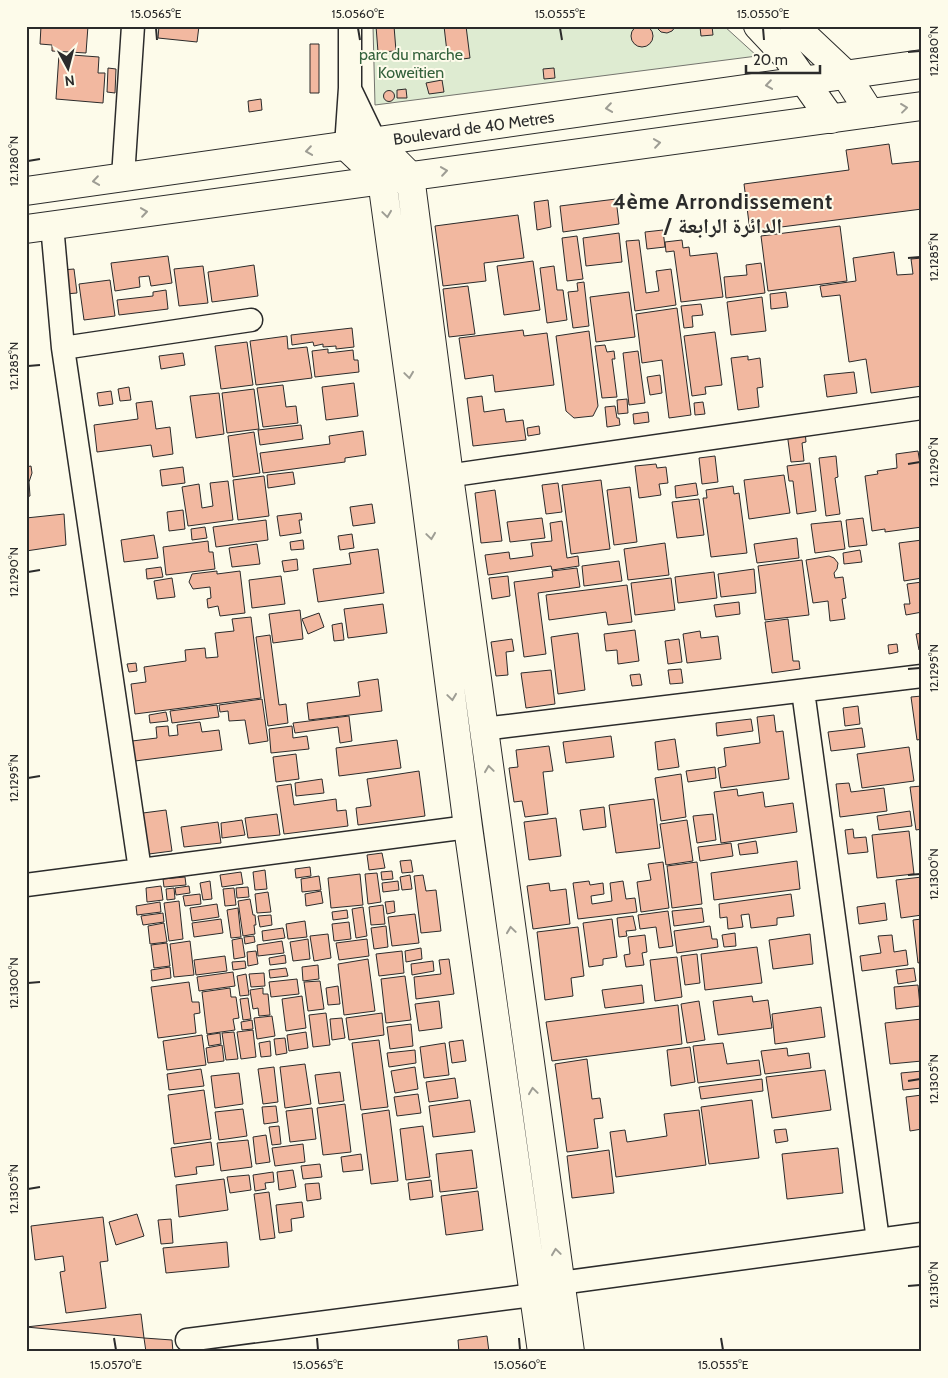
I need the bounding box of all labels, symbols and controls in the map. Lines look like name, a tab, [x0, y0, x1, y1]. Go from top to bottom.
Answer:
text: 15.0565°E	[130, 6, 182, 21]
text: 15.0560°E	[332, 6, 385, 21]
text: 15.0555°E	[535, 6, 586, 21]
text: 15.0550°E	[737, 6, 790, 21]
text: 12.1280°N	[926, 26, 941, 76]
north arrow	[42, 42, 92, 92]
scale bar	[746, 42, 819, 74]
park label: parc du marche Koweïtien	[359, 45, 463, 82]
text: 20 m	[753, 51, 788, 69]
text: N	[64, 71, 76, 90]
one-way arrow	[765, 79, 773, 90]
one-way arrow	[604, 102, 612, 113]
one-way arrow	[901, 103, 909, 114]
street label: Boulevard de 40 Metres	[392, 107, 556, 149]
text: 12.1280°N	[6, 136, 21, 186]
one-way arrow	[652, 138, 661, 148]
one-way arrow	[305, 145, 313, 156]
one-way arrow	[440, 166, 448, 177]
one-way arrow	[92, 175, 100, 186]
district label: 4ème Arrondissement / الدائرة الرابعة	[613, 189, 833, 238]
one-way arrow	[140, 208, 148, 218]
one-way arrow	[381, 209, 391, 218]
text: 12.1285°N	[926, 233, 941, 281]
text: 12.1285°N	[6, 342, 21, 390]
one-way arrow	[403, 371, 414, 379]
text: 12.1290°N	[926, 437, 941, 487]
one-way arrow	[425, 532, 436, 540]
text: 12.1290°N	[6, 547, 21, 597]
text: 12.1295°N	[926, 644, 941, 692]
one-way arrow	[446, 693, 457, 701]
text: 12.1295°N	[6, 754, 21, 802]
one-way arrow	[484, 764, 495, 772]
text: 12.1300°N	[926, 848, 941, 900]
one-way arrow	[506, 925, 517, 933]
text: 12.1300°N	[6, 957, 21, 1009]
text: 12.1305°N	[926, 1054, 941, 1104]
one-way arrow	[529, 1086, 539, 1095]
text: 12.1305°N	[6, 1164, 21, 1214]
one-way arrow	[551, 1247, 561, 1256]
text: 12.1310°N	[926, 1261, 941, 1309]
text: 15.0570°E	[90, 1357, 142, 1372]
text: 15.0565°E	[292, 1357, 344, 1372]
text: 15.0560°E	[494, 1357, 547, 1372]
text: 15.0555°E	[698, 1357, 749, 1372]

